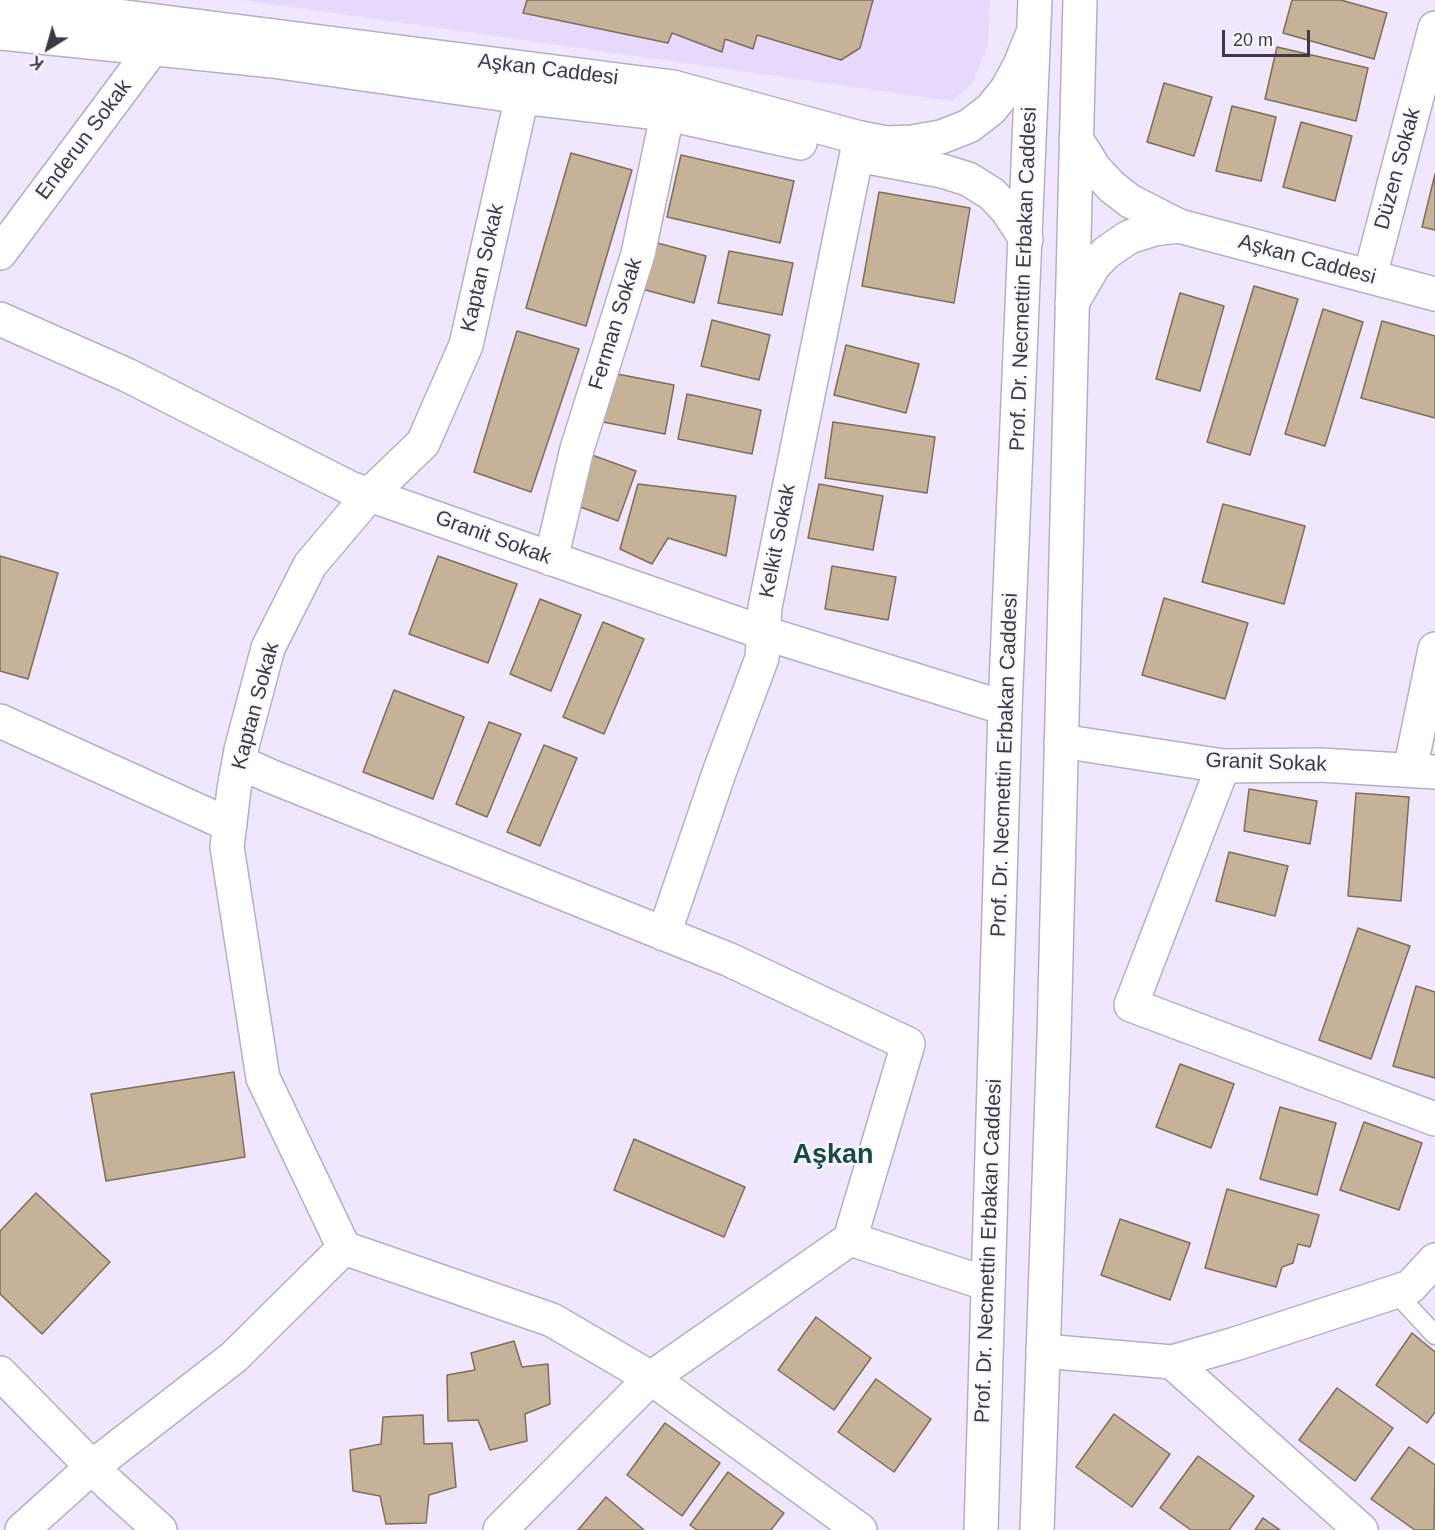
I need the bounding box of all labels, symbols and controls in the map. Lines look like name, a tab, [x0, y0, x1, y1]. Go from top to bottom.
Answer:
north arrow	[18, 18, 78, 78]
scale bar	[1225, 18, 1314, 56]
text: 20 m	[1233, 30, 1273, 50]
street label: Aşkan Caddesi	[476, 49, 620, 91]
text: K	[27, 53, 47, 73]
street label: Enderun Sokak	[31, 75, 137, 205]
street label: Düzen Sokak	[1370, 105, 1426, 233]
street label: Prof. Dr. Necmettin Erbakan Caddesi	[1005, 107, 1043, 451]
street label: Kaptan Sokak	[456, 201, 510, 335]
street label: Aşkan Caddesi	[1236, 230, 1378, 290]
street label: Ferman Sokak	[584, 255, 648, 393]
street label: Kelkit Sokak	[755, 482, 801, 600]
street label: Granit Sokak	[432, 505, 554, 571]
street label: Prof. Dr. Necmettin Erbakan Caddesi	[986, 593, 1024, 937]
street label: Kaptan Sokak	[227, 640, 285, 772]
street label: Granit Sokak	[1205, 748, 1327, 778]
street label: Prof. Dr. Necmettin Erbakan Caddesi	[970, 1079, 1008, 1423]
district label: Aşkan	[792, 1140, 874, 1172]

